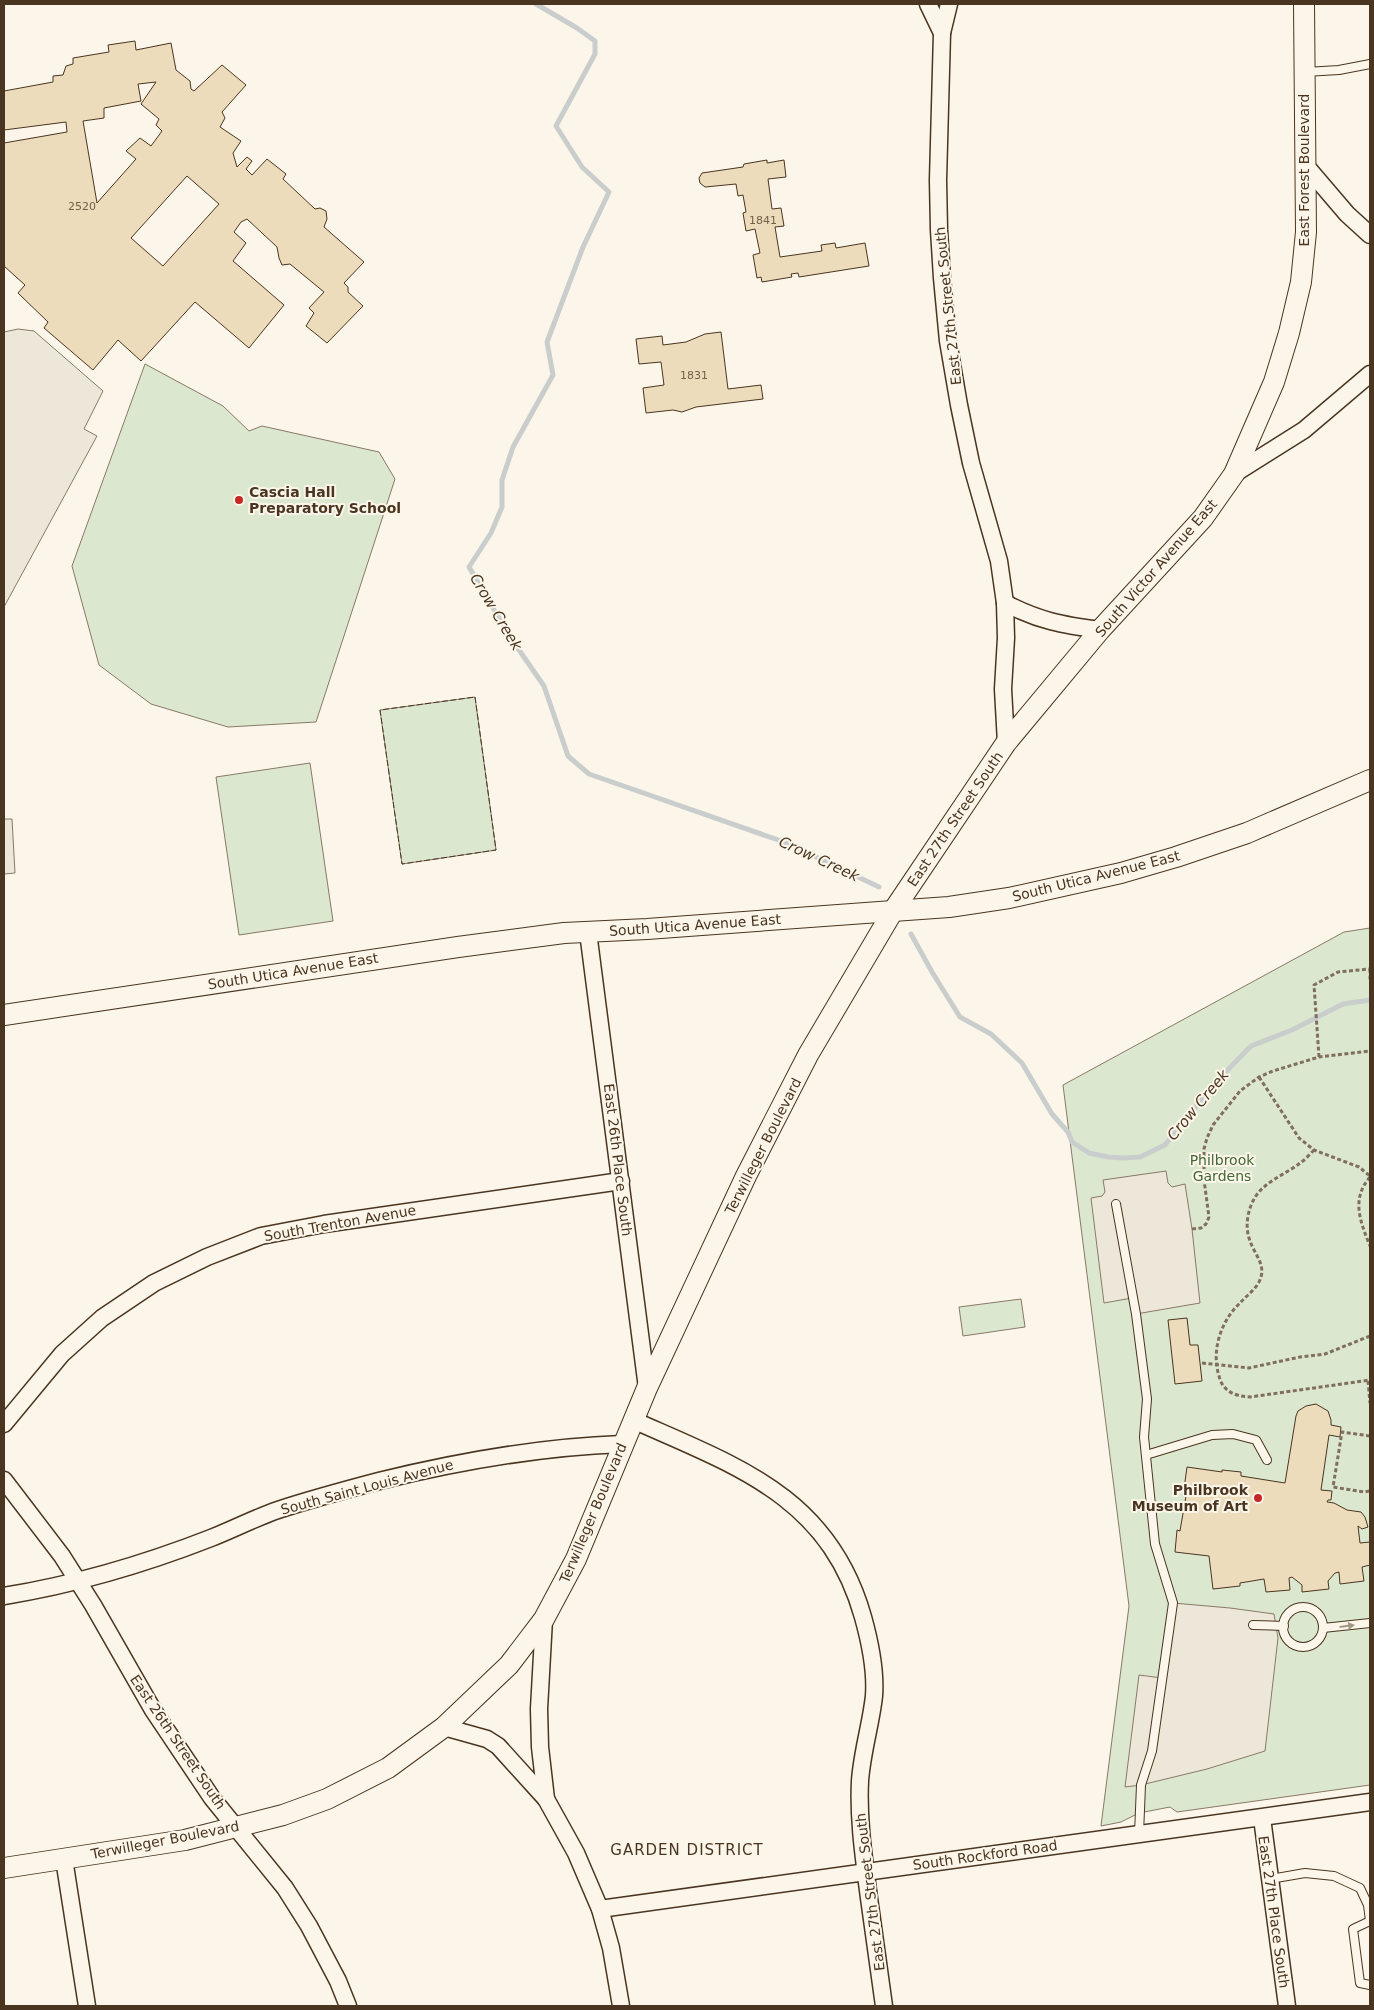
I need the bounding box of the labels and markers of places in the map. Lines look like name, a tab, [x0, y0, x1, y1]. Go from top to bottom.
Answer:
place label: Cascia Hall Preparatory School	[249, 484, 401, 516]
marker: Cascia Hall Preparatory School	[233, 494, 245, 506]
place label: Philbrook Museum of Art	[1132, 1482, 1249, 1514]
marker: Philbrook Museum of Art	[1252, 1492, 1264, 1504]

